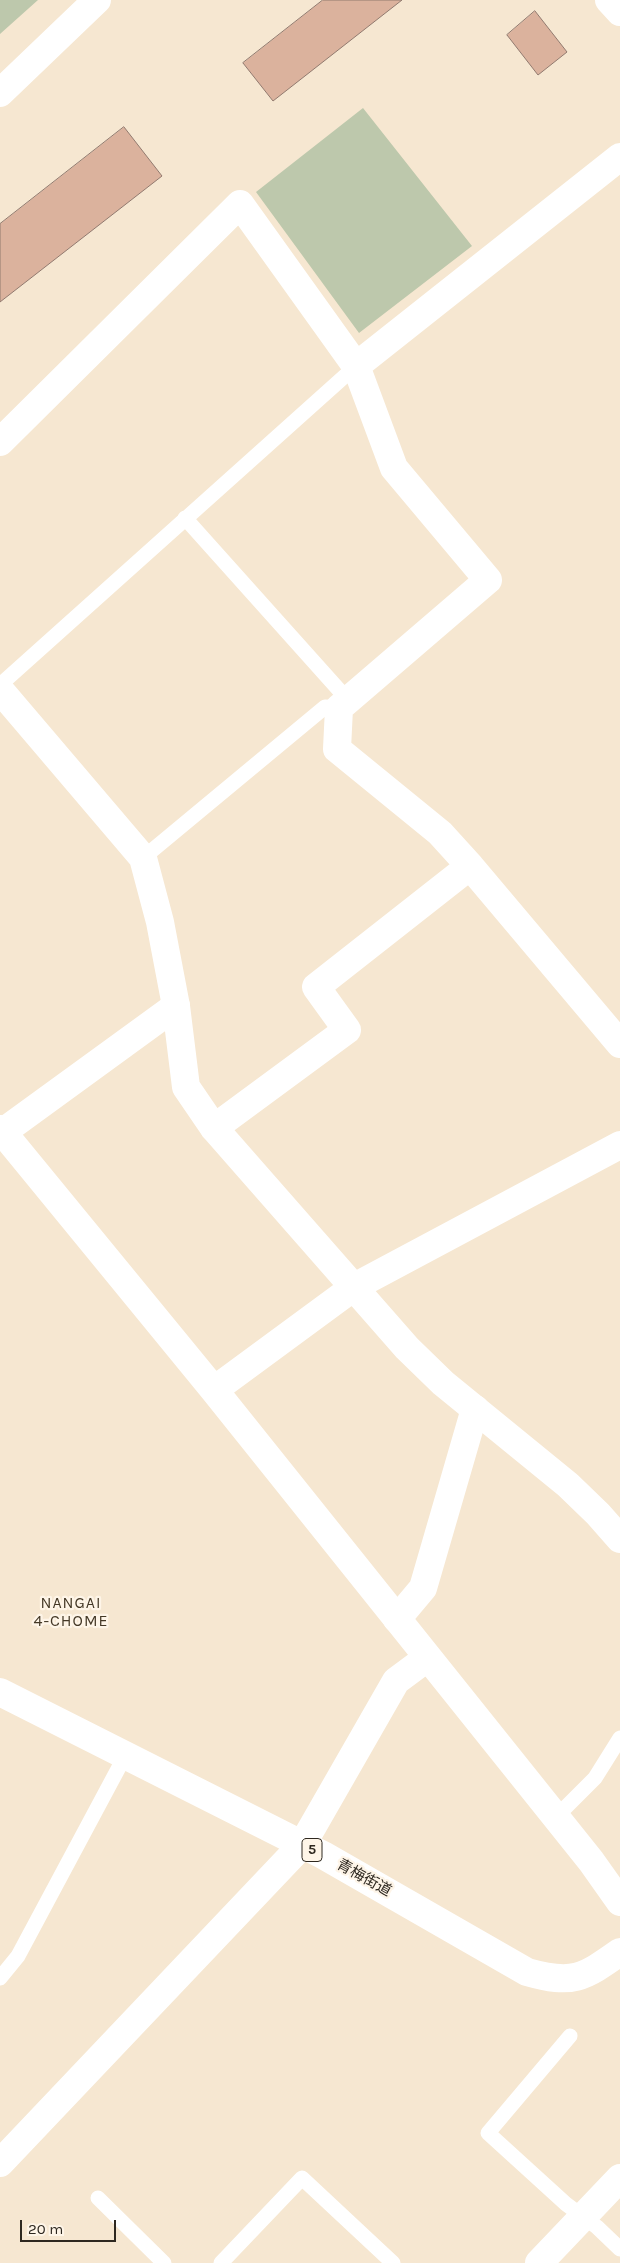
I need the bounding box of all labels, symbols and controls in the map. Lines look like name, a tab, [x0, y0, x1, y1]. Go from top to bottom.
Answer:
district label: NANGAI 4-CHOME	[33, 1593, 109, 1631]
road number: 5	[302, 1838, 322, 1862]
street label: 青梅街道	[333, 1856, 395, 1900]
scale bar	[22, 2210, 119, 2242]
text: 20 m	[28, 2220, 63, 2238]

